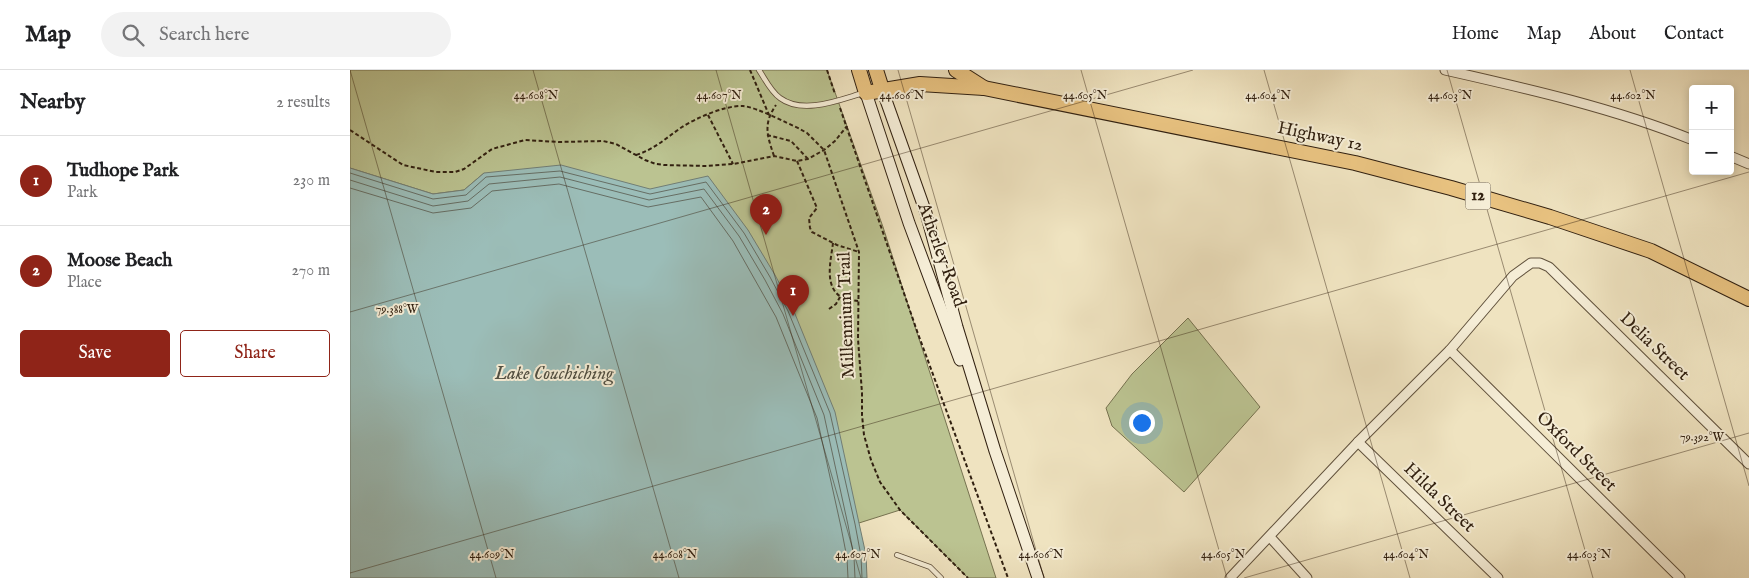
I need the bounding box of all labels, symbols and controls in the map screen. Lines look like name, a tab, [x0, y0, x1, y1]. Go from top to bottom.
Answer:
search box	[101, 12, 451, 57]
text: Map	[25, 19, 71, 50]
icon: search	[119, 21, 147, 49]
text: Search here	[159, 23, 250, 47]
text: Home	[1452, 23, 1499, 46]
text: Map	[1527, 23, 1561, 46]
text: About	[1589, 23, 1636, 46]
text: Contact	[1664, 23, 1724, 46]
map controls	[1689, 85, 1734, 175]
button: +	[1689, 85, 1734, 130]
text: 44.608°N	[514, 88, 559, 103]
text: 44.607°N	[696, 88, 742, 103]
text: 44.606°N	[880, 88, 925, 103]
text: 44.605°N	[1063, 88, 1108, 103]
text: 44.604°N	[1245, 88, 1291, 103]
text: 44.603°N	[1428, 88, 1473, 103]
text: 44.602°N	[1610, 88, 1656, 103]
text: Nearby	[20, 89, 85, 116]
text: 2 results	[276, 93, 330, 113]
street label: Highway 12	[1275, 117, 1365, 157]
button: −	[1689, 130, 1734, 175]
text: Tudhope Park	[67, 159, 179, 183]
text: 1	[33, 171, 39, 191]
text: 230 m	[293, 171, 330, 191]
road number: 12	[1466, 182, 1490, 210]
text: Park	[67, 183, 97, 203]
pin: 2	[750, 194, 782, 235]
street label: Atherley Road	[911, 199, 971, 311]
text: Moose Beach	[67, 249, 172, 273]
street label: Millennium Trail	[833, 251, 861, 379]
text: 2	[32, 261, 40, 281]
text: 270 m	[291, 261, 330, 281]
text: Place	[67, 273, 102, 293]
pin: 1	[777, 275, 809, 316]
text: 79.388°W	[376, 302, 419, 317]
street label: Delia Street	[1614, 308, 1694, 386]
button: Save	[20, 330, 170, 377]
button: Share	[180, 330, 330, 377]
water label: Lake Couchiching	[494, 362, 614, 386]
street label: Oxford Street	[1531, 407, 1621, 497]
your location	[1129, 410, 1155, 436]
text: 79.392°W	[1680, 430, 1725, 445]
street label: Hilda Street	[1398, 458, 1480, 538]
text: 44.609°N	[470, 547, 515, 562]
text: 44.608°N	[653, 547, 698, 562]
text: 44.607°N	[835, 547, 881, 562]
text: 44.606°N	[1019, 547, 1064, 562]
text: 44.605°N	[1201, 547, 1246, 562]
text: 44.604°N	[1383, 547, 1429, 562]
text: 44.603°N	[1567, 547, 1612, 562]

